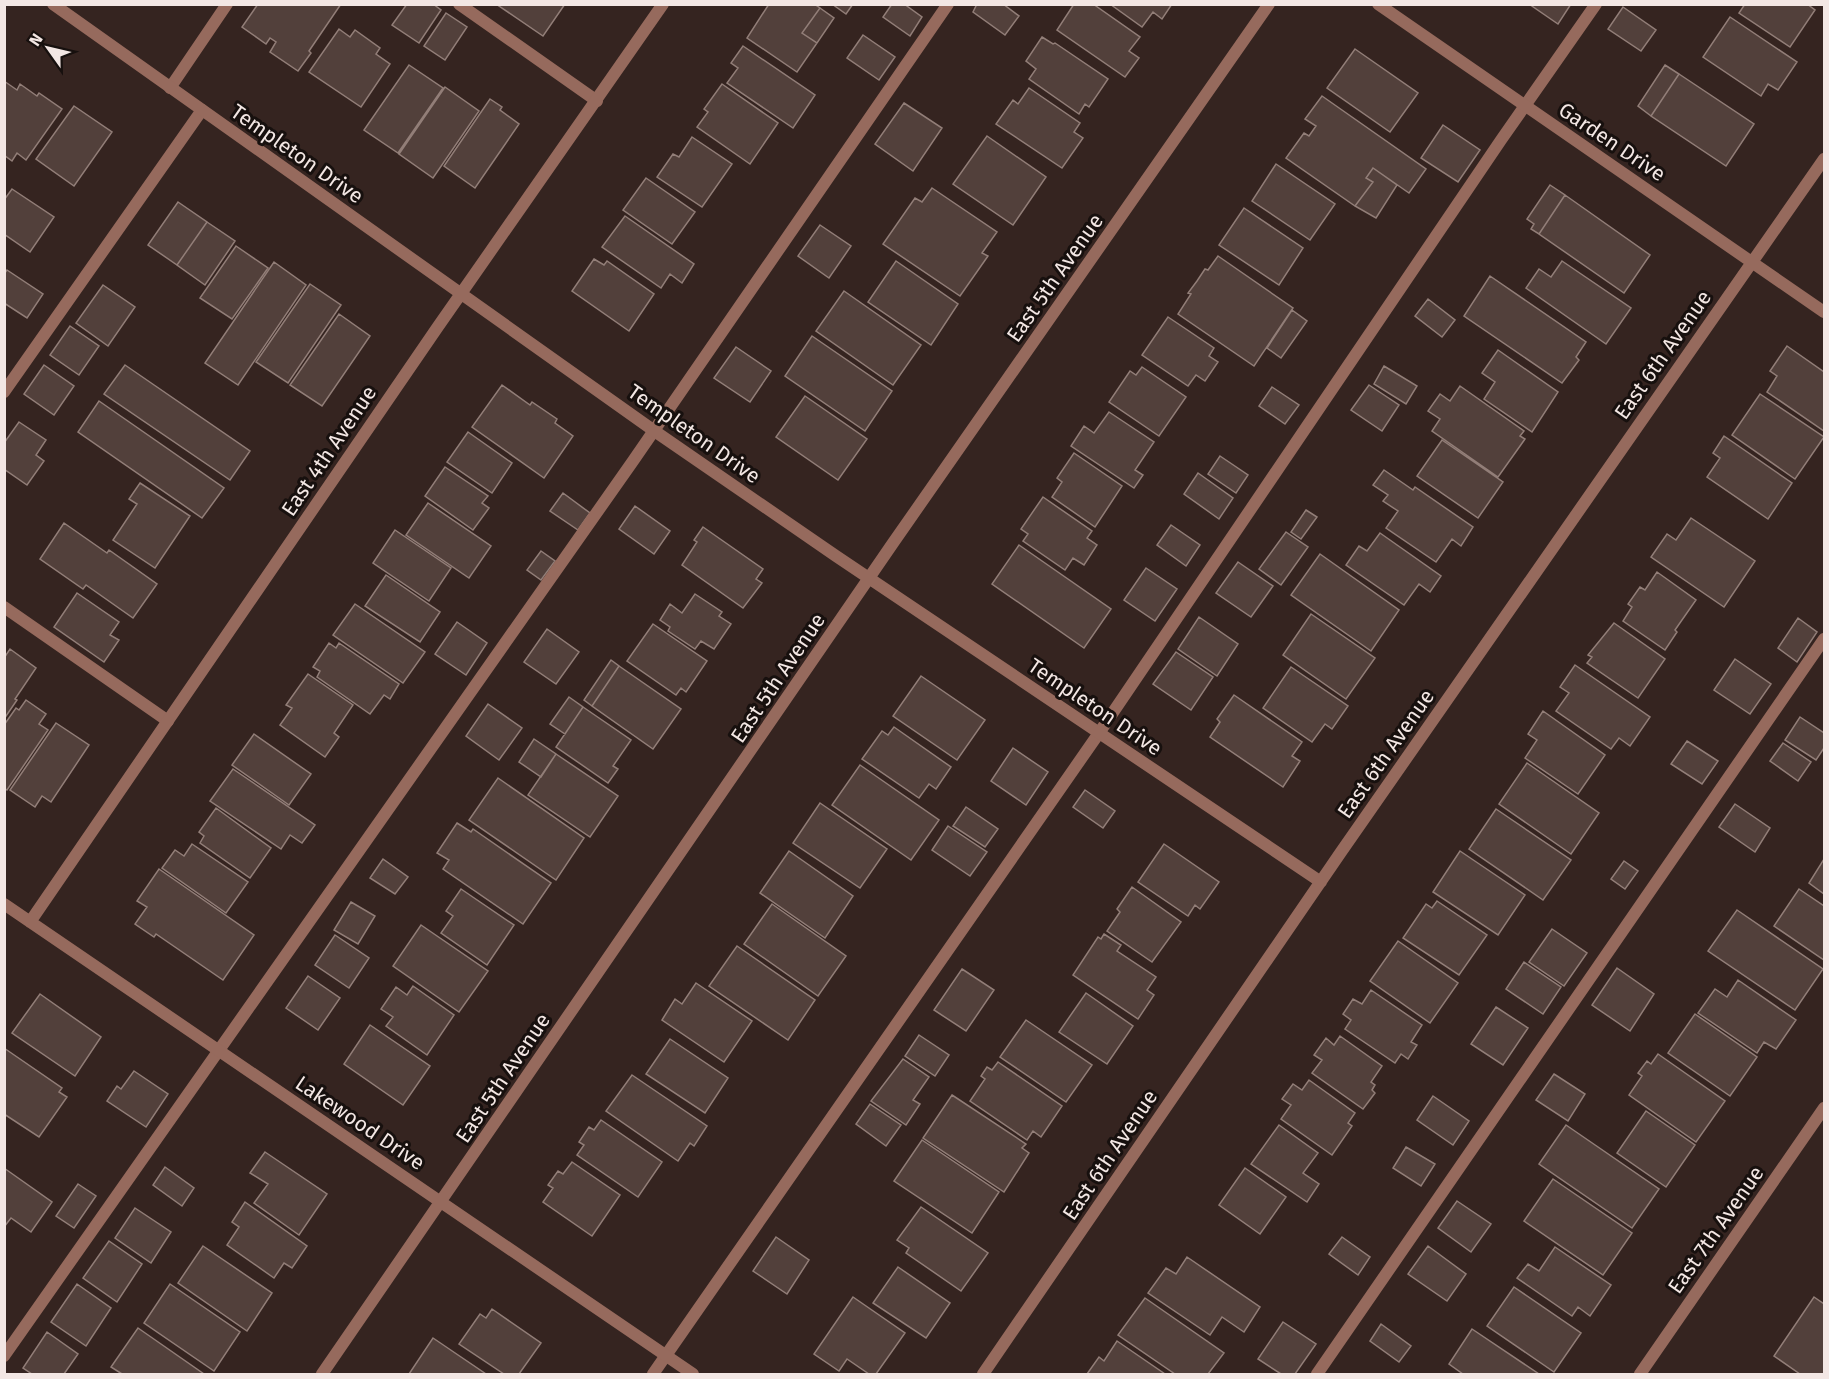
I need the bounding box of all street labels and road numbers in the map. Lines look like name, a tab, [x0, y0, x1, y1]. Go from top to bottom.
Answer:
street label: Garden Drive	[1554, 97, 1670, 187]
street label: Templeton Drive	[226, 99, 368, 209]
street label: East 5th Avenue	[1001, 209, 1109, 347]
street label: East 6th Avenue	[1609, 285, 1717, 425]
street label: Templeton Drive	[623, 379, 765, 489]
street label: East 4th Avenue	[276, 381, 382, 521]
street label: East 5th Avenue	[725, 608, 831, 748]
street label: Templeton Drive	[1023, 653, 1167, 761]
street label: East 6th Avenue	[1332, 684, 1440, 824]
street label: East 5th Avenue	[450, 1008, 556, 1148]
street label: Lakewood Drive	[290, 1070, 430, 1176]
street label: East 6th Avenue	[1057, 1085, 1163, 1225]
street label: East 7th Avenue	[1662, 1161, 1770, 1299]

